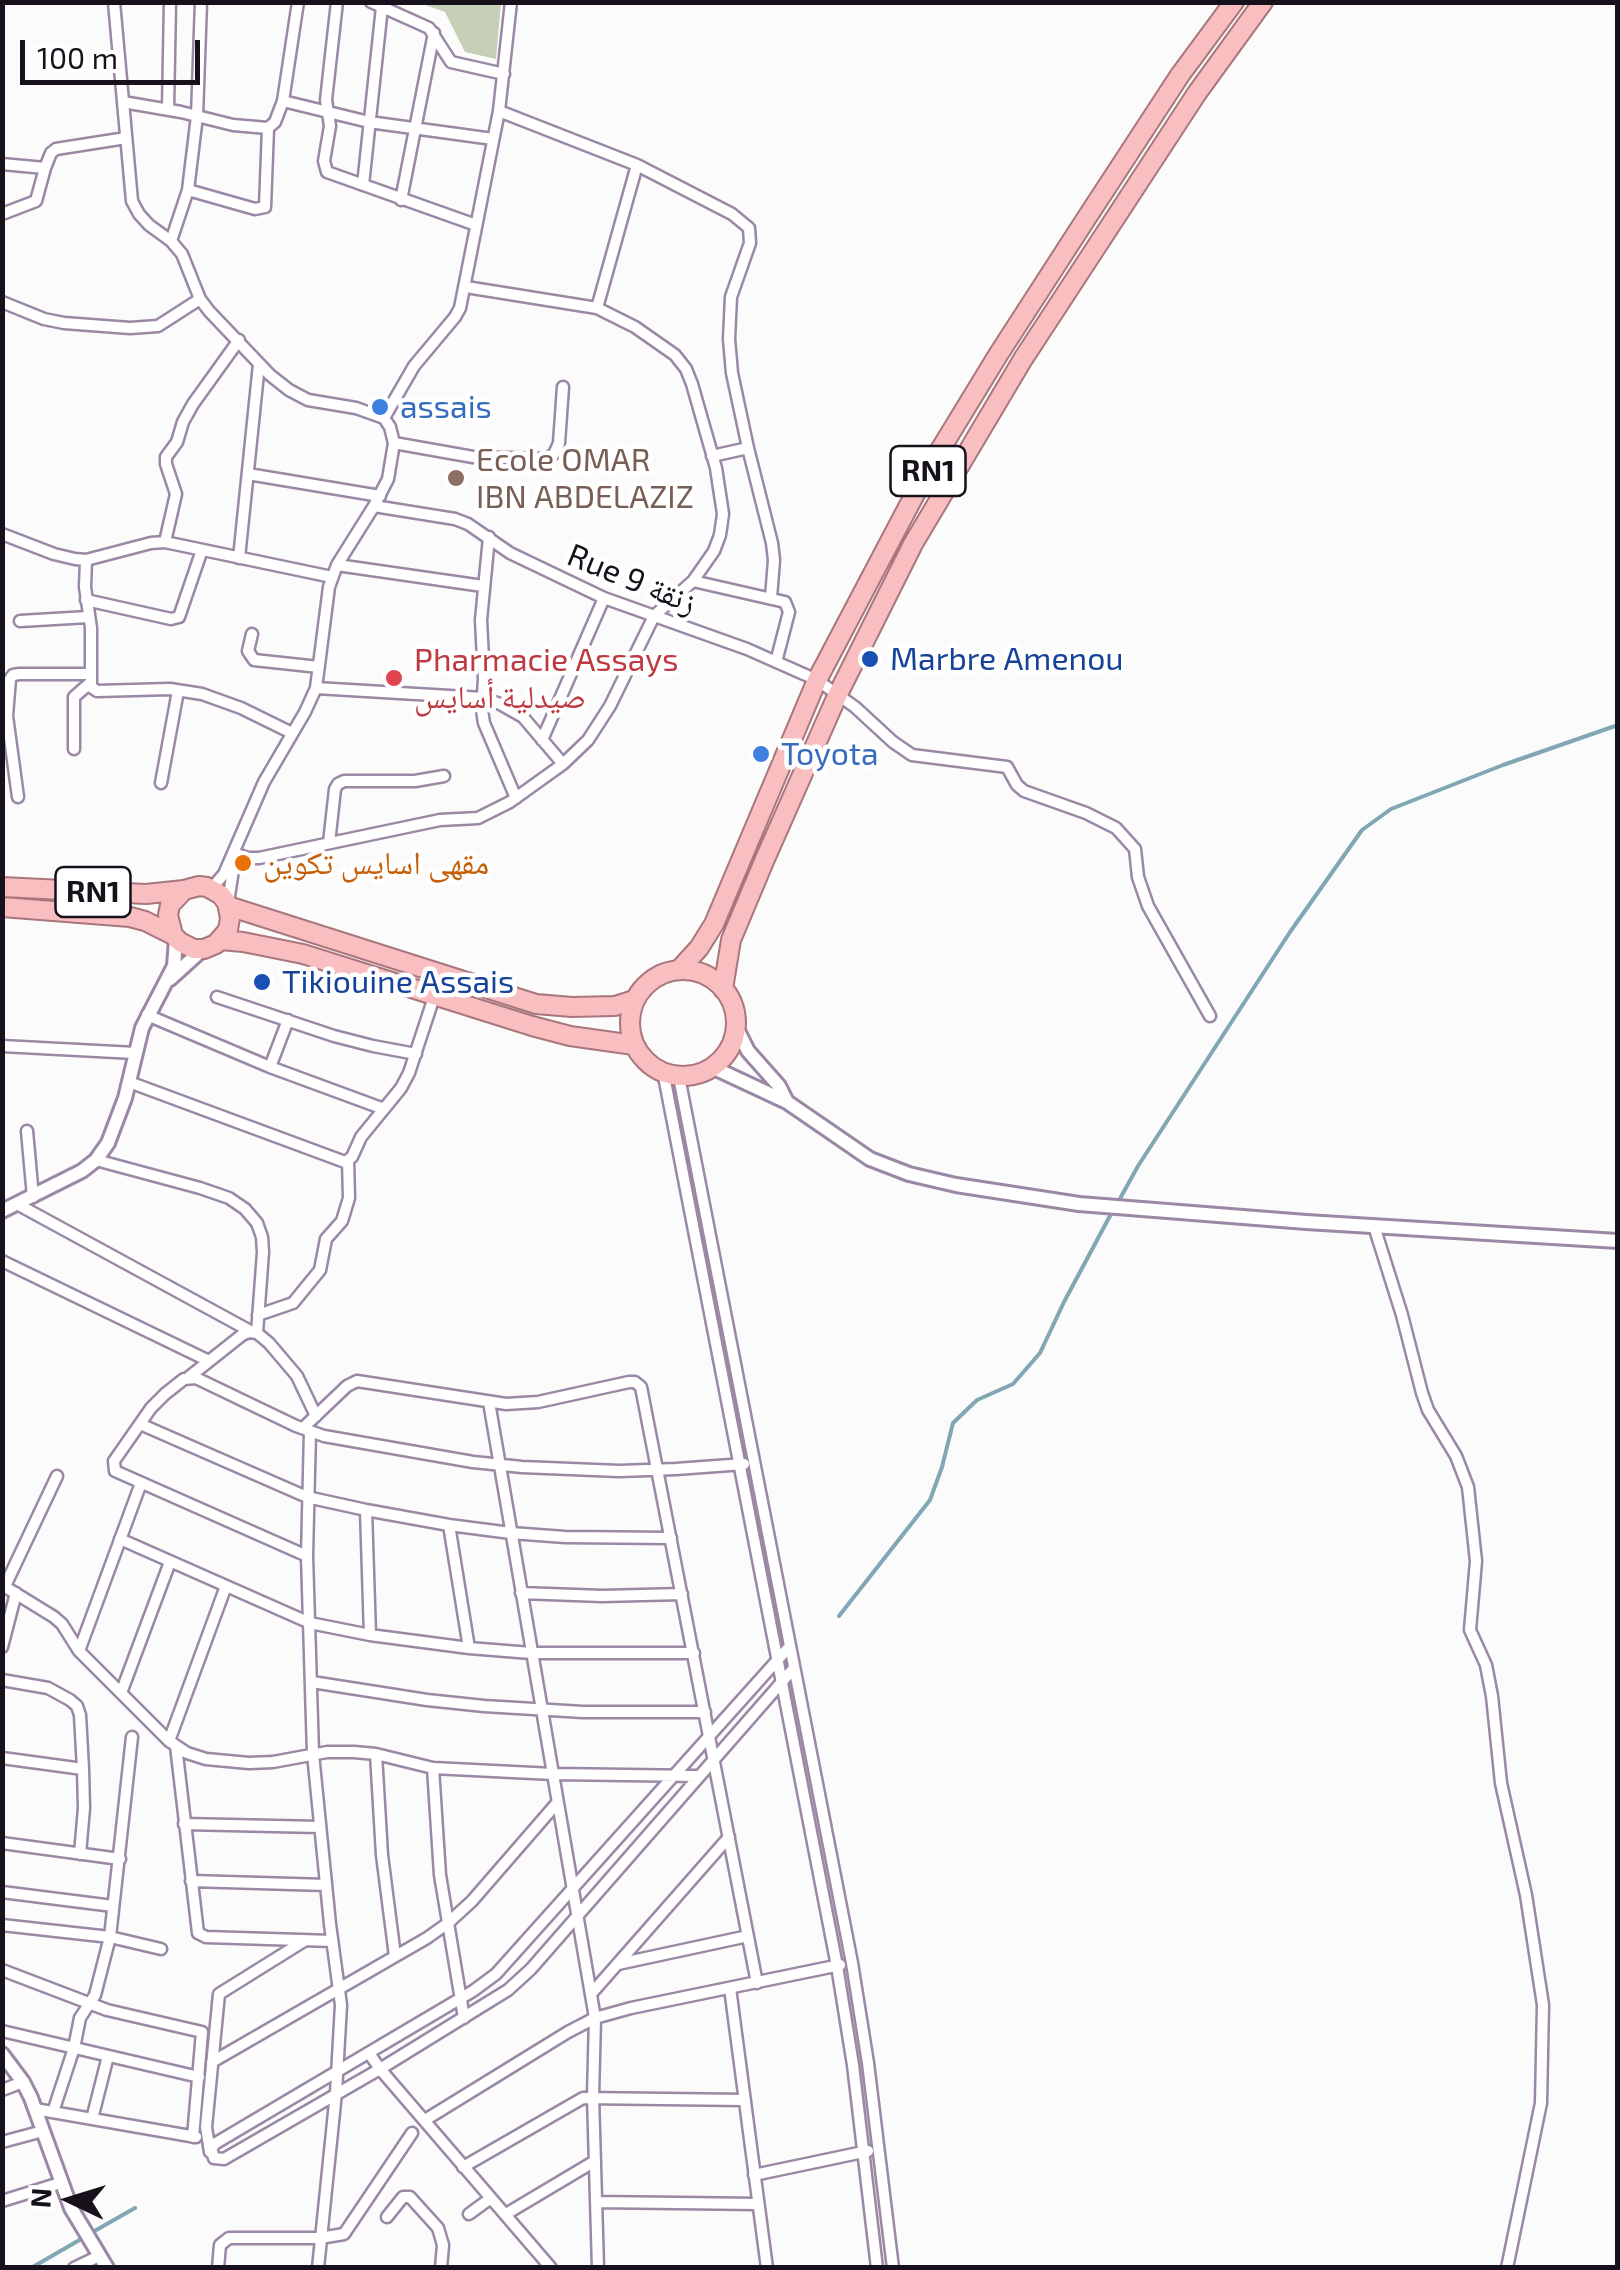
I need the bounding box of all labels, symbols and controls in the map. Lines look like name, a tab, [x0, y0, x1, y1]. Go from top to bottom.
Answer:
scale bar	[25, 20, 205, 82]
text: 100 m	[37, 39, 118, 75]
place label: assais	[400, 388, 492, 426]
marker: assais	[369, 396, 391, 418]
place label: Ecole OMAR IBN ABDELAZIZ	[476, 441, 694, 516]
road number: RN1	[890, 446, 966, 496]
marker: Ecole OMAR IBN ABDELAZIZ	[445, 467, 467, 489]
street label: Rue 9 زنقة	[562, 536, 702, 622]
place label: Marbre Amenou	[890, 640, 1124, 678]
place label: Pharmacie Assays صيدلية أسايس	[414, 641, 679, 716]
marker: Marbre Amenou	[859, 648, 881, 670]
marker: Pharmacie Assays صيدلية أسايس	[383, 667, 405, 689]
place label: Toyota	[781, 735, 879, 773]
marker: Toyota	[750, 743, 772, 765]
place label: مقهى اسايس تكوين	[263, 844, 489, 882]
marker: مقهى اسايس تكوين	[232, 852, 254, 874]
road number: RN1	[56, 867, 130, 917]
place label: Tikiouine Assais	[282, 963, 514, 1001]
marker: Tikiouine Assais	[251, 971, 273, 993]
north arrow	[20, 2150, 120, 2250]
text: N	[22, 2187, 58, 2209]

